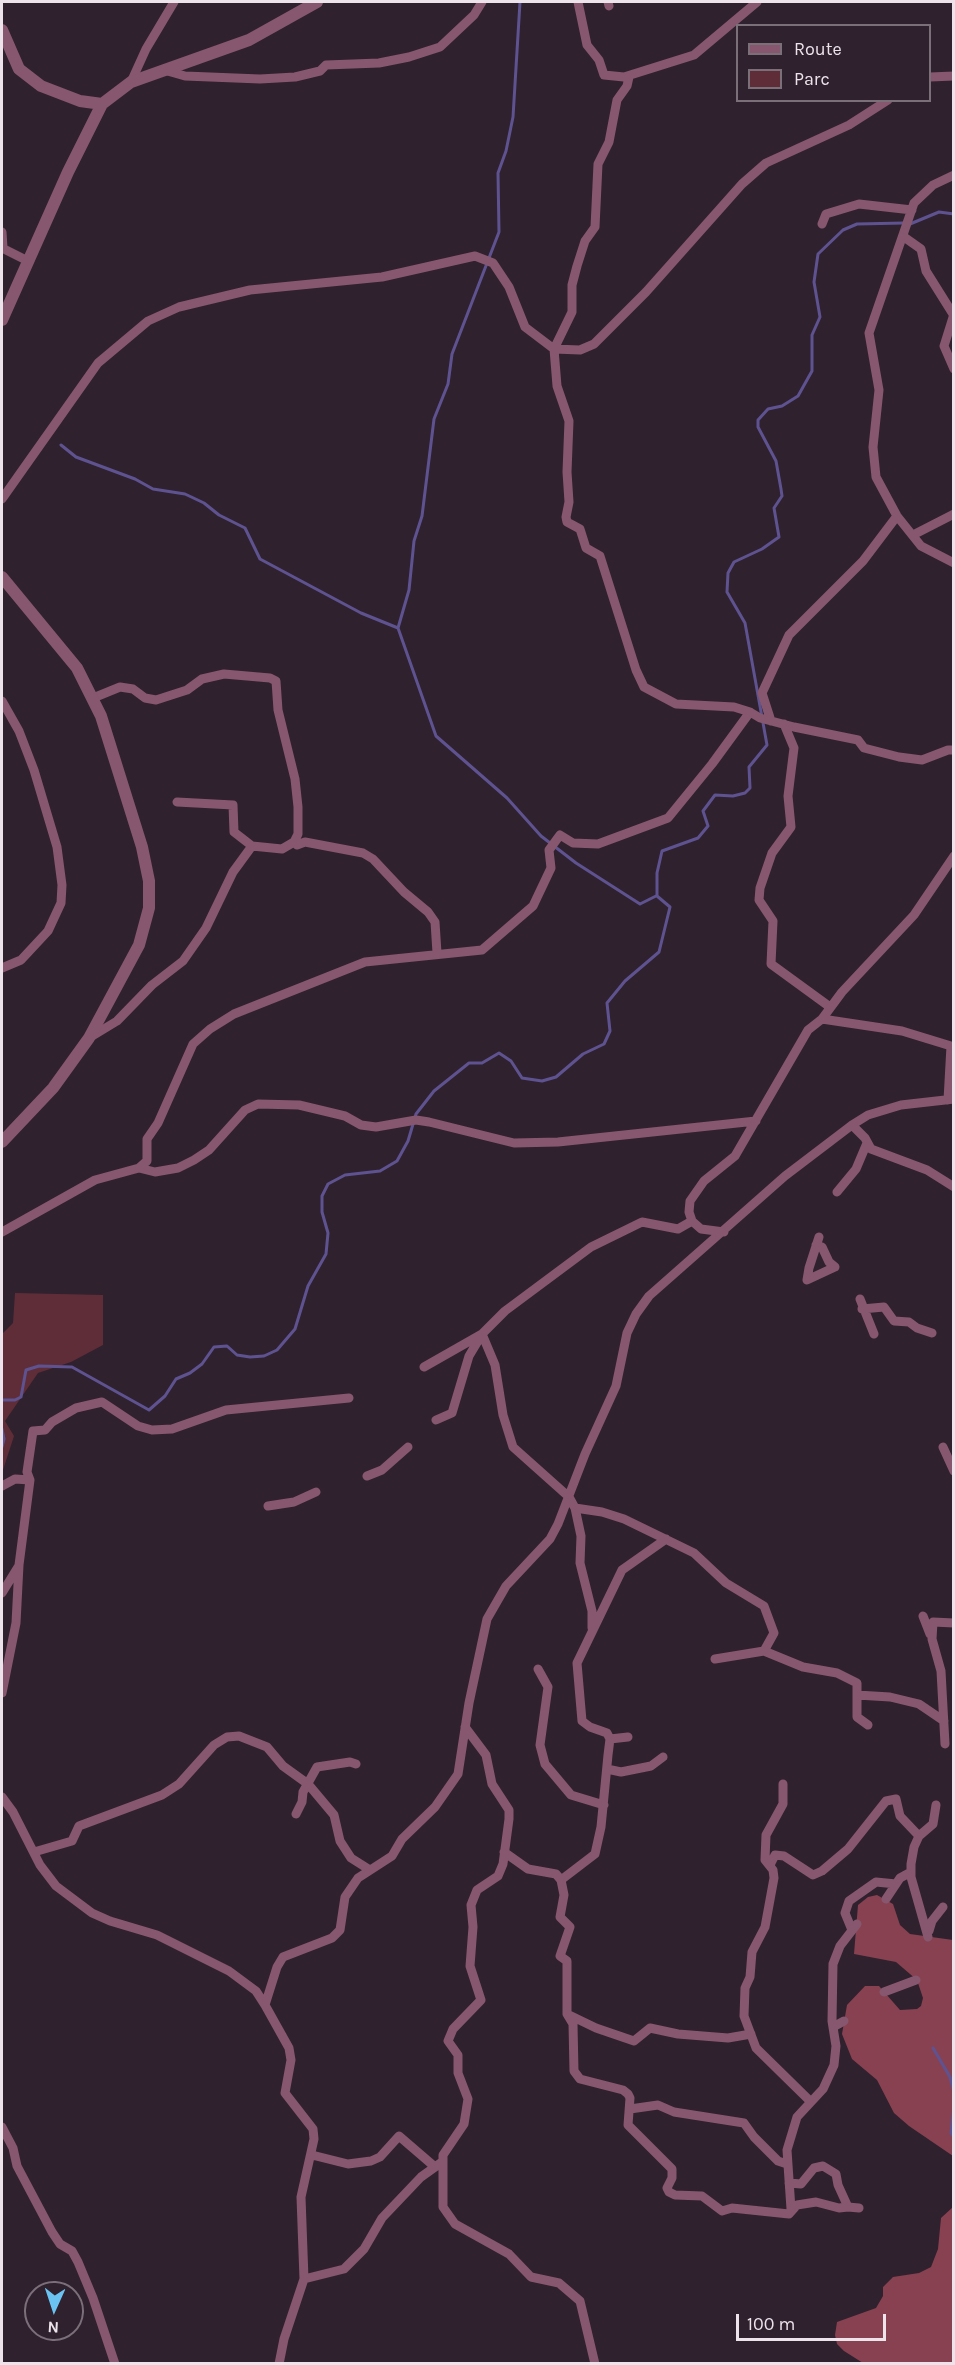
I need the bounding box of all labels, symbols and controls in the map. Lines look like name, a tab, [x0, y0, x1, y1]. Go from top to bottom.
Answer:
legend	[736, 24, 931, 102]
text: Route	[794, 38, 842, 60]
text: Parc	[794, 68, 830, 90]
north arrow	[24, 2281, 84, 2341]
scale bar	[739, 2302, 889, 2340]
text: 100 m	[747, 2313, 795, 2335]
text: N	[47, 2318, 59, 2337]

